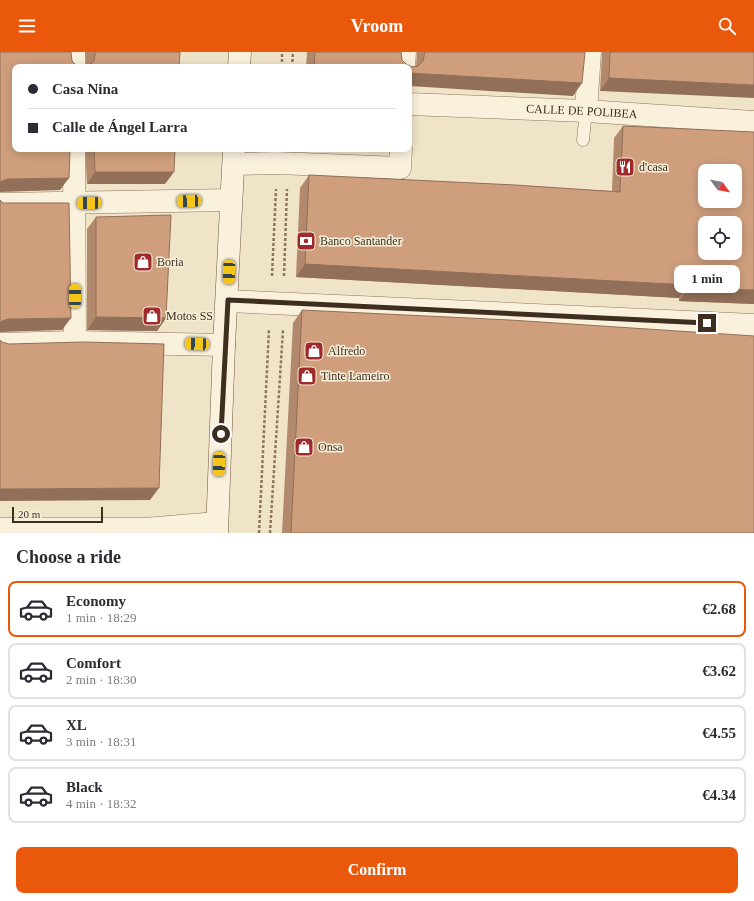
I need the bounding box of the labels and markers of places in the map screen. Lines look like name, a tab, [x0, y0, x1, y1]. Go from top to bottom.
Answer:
restaurant icon: d'casa	[614, 156, 636, 178]
place label: d'casa	[639, 160, 668, 174]
bank icon: Banco Santander	[295, 230, 317, 252]
place label: Banco Santander	[320, 234, 402, 248]
shop icon: Boria	[132, 251, 154, 273]
place label: Boria	[157, 255, 184, 269]
shop icon: Motos SS	[141, 305, 163, 327]
place label: Motos SS	[166, 309, 213, 323]
shop icon: Alfredo	[303, 340, 325, 362]
place label: Alfredo	[328, 344, 365, 358]
shop icon: Tinte Lameiro	[296, 365, 318, 387]
place label: Tinte Lameiro	[321, 369, 390, 383]
shop icon: Onsa	[293, 436, 315, 458]
place label: Onsa	[318, 440, 343, 454]

